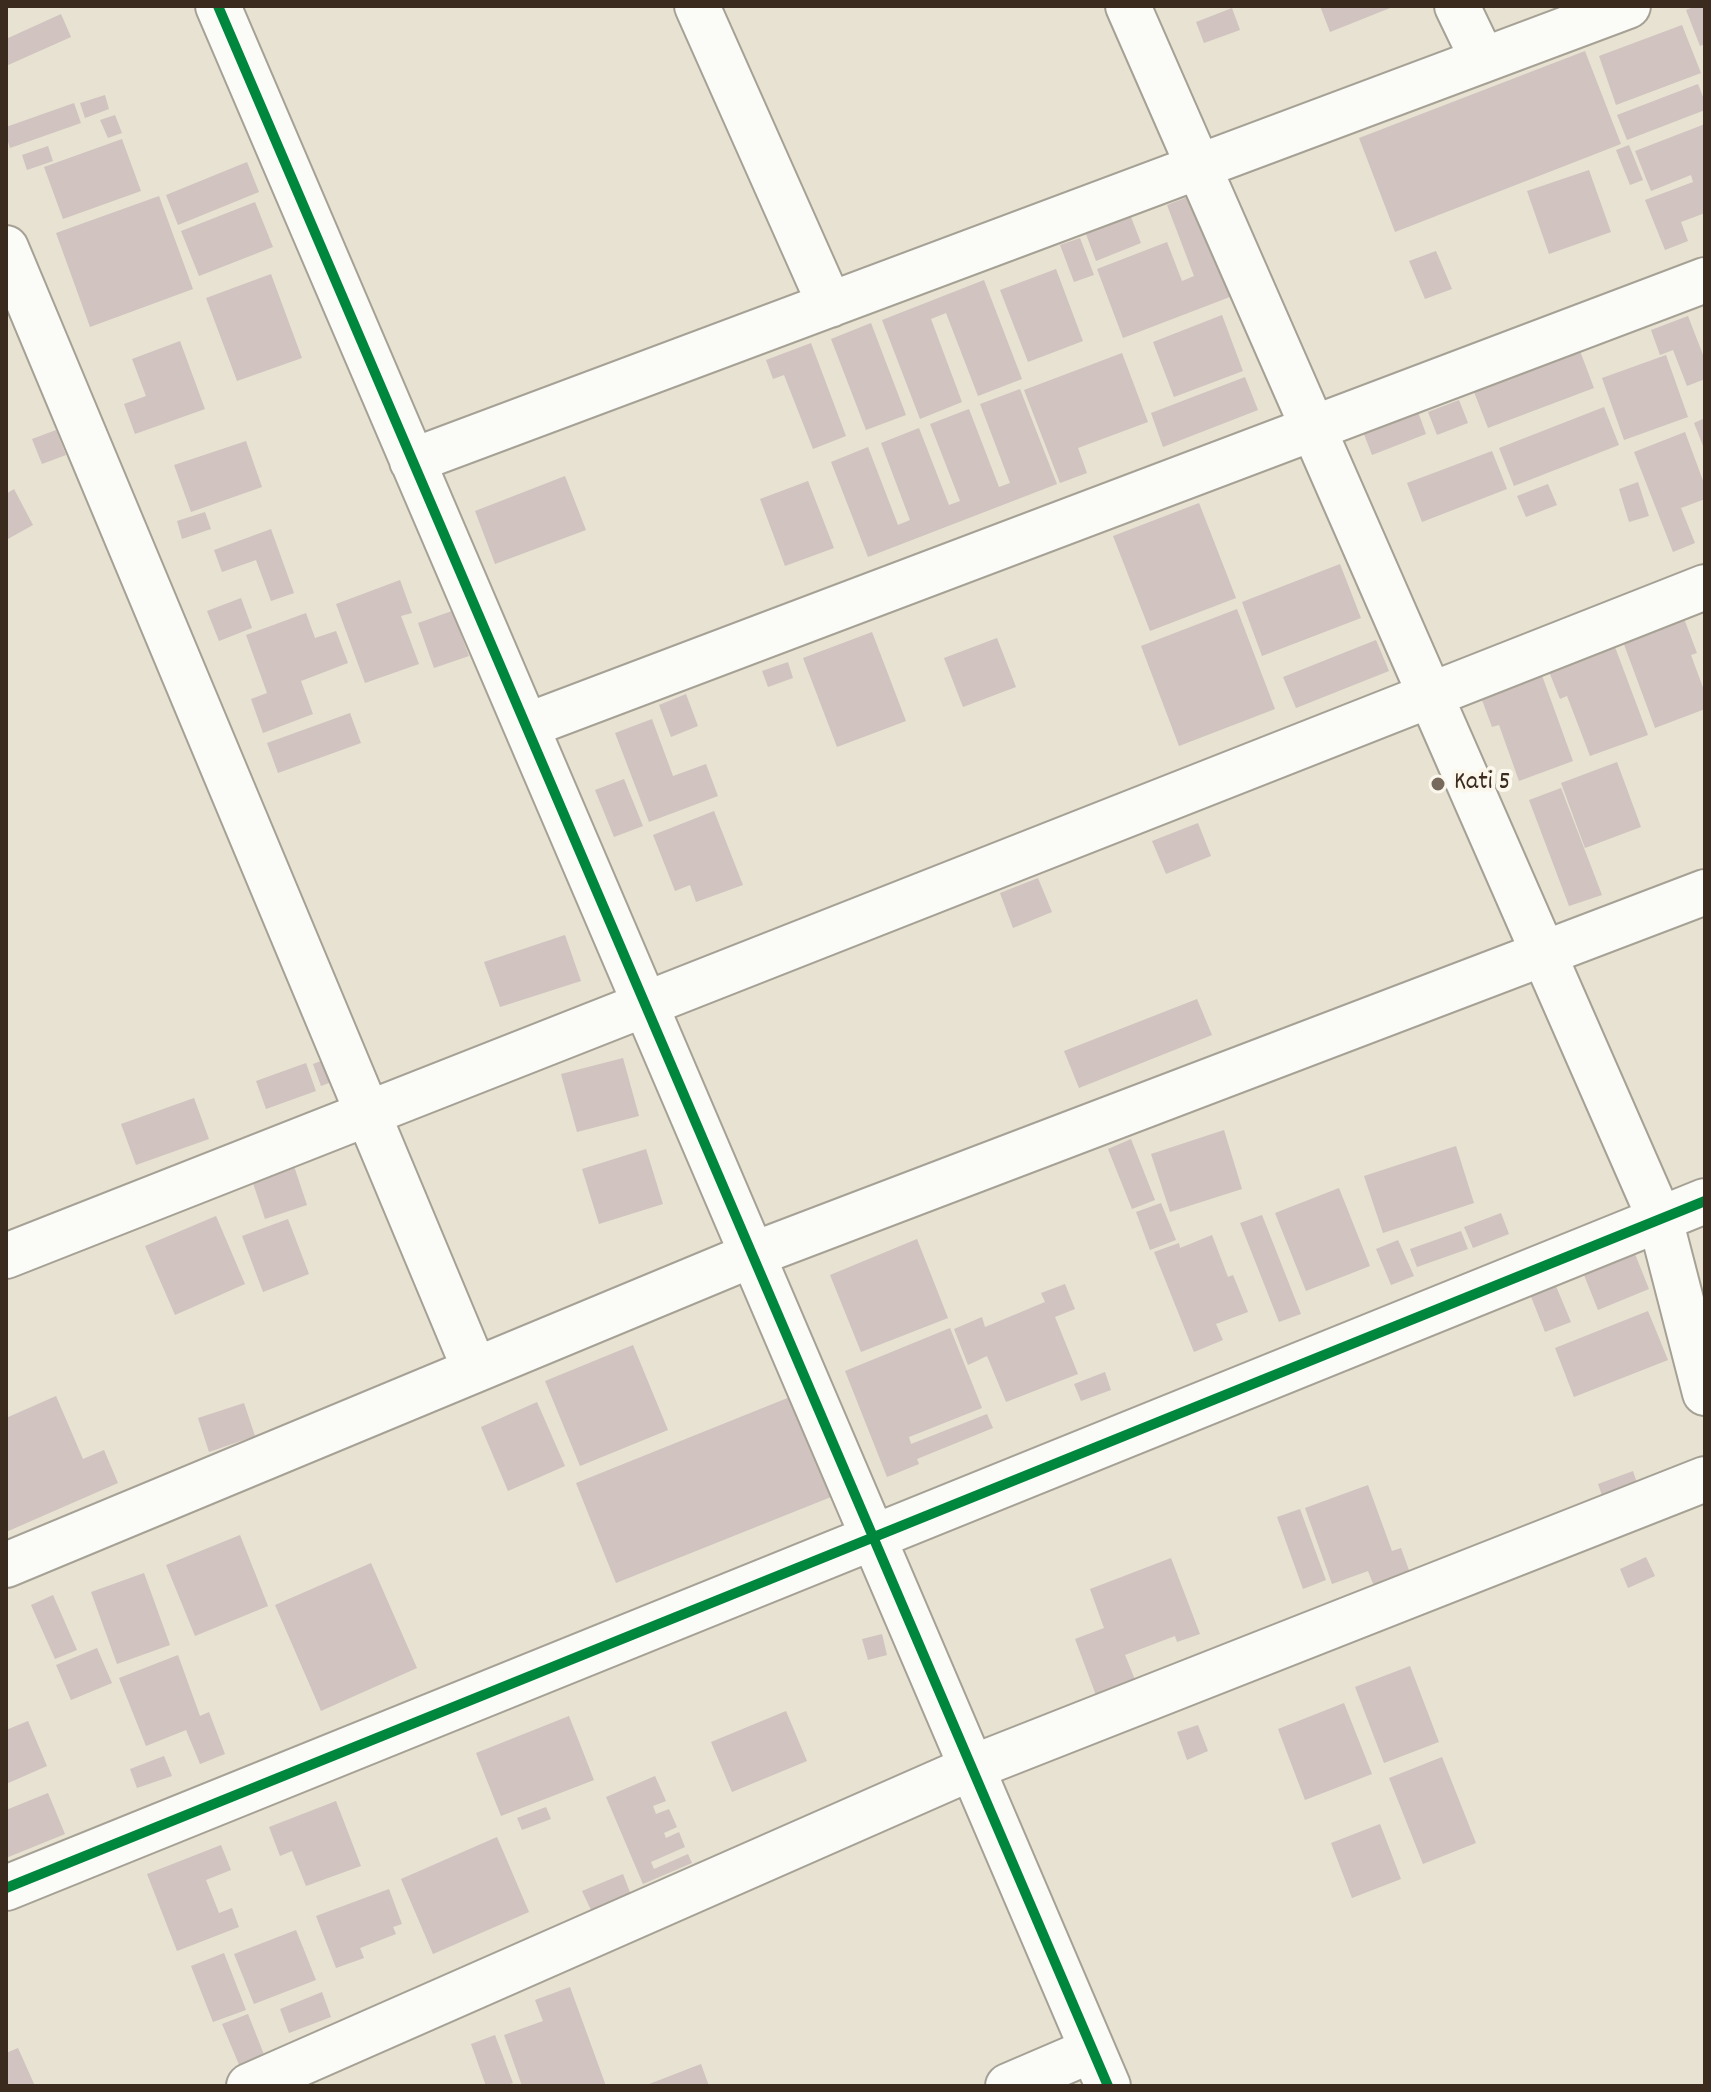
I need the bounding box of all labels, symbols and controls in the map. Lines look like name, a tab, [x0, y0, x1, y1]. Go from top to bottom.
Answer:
place label: Kati 5	[1454, 768, 1511, 800]
marker: Kati 5	[1429, 775, 1447, 793]

